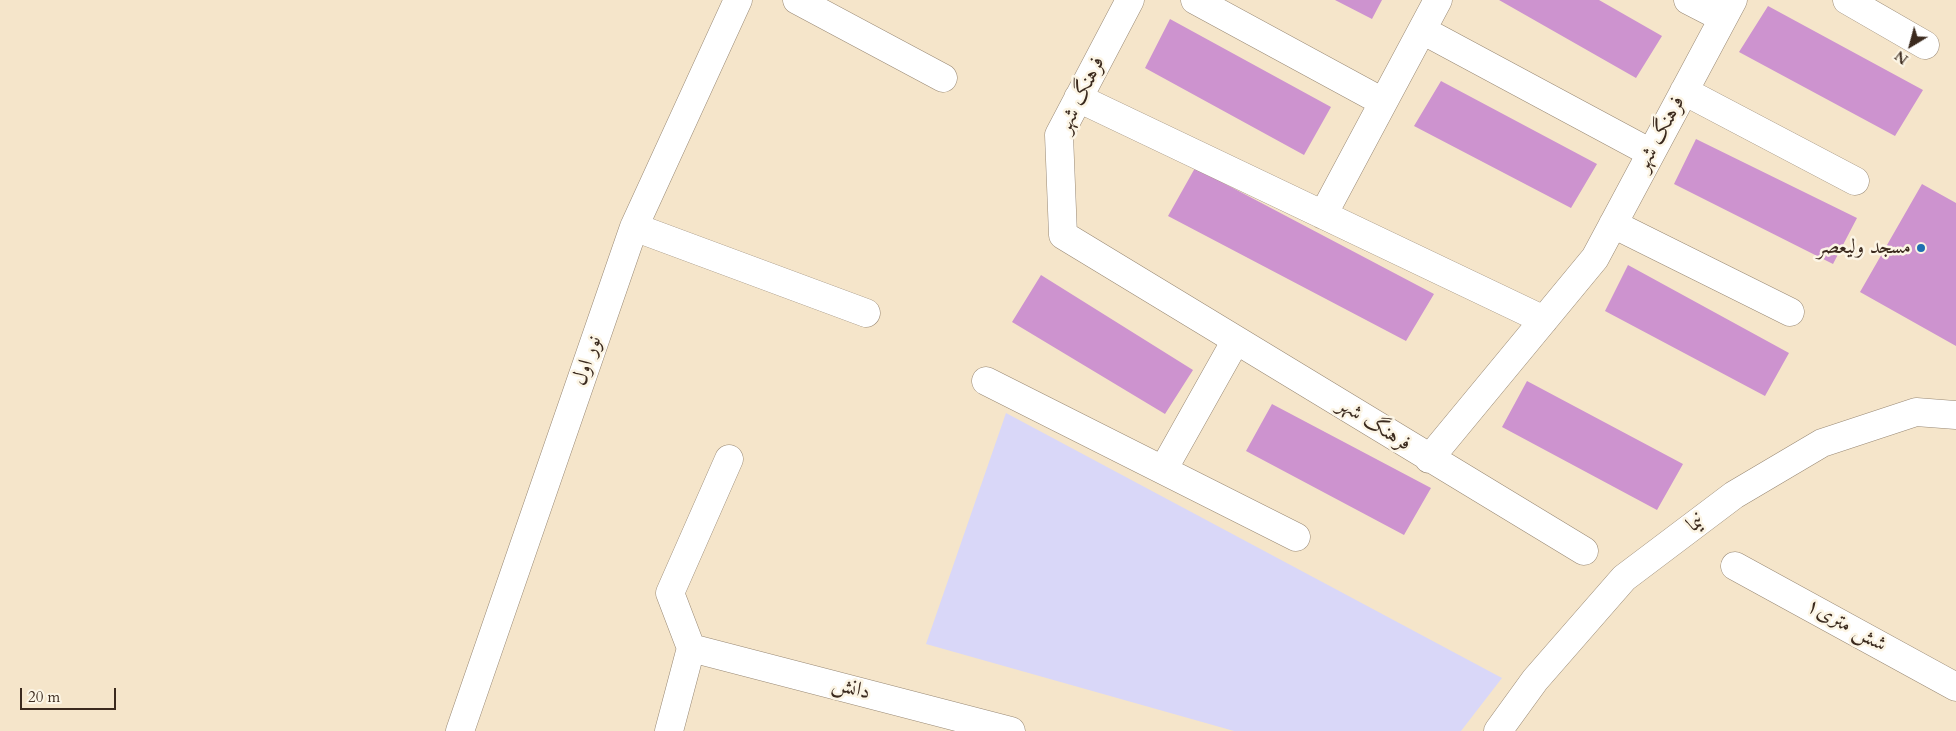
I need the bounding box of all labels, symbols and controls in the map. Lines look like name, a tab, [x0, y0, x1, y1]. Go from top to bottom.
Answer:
north arrow	[1886, 20, 1936, 70]
text: N	[1891, 46, 1912, 69]
street label: فرهنگ شهر	[1053, 53, 1111, 137]
street label: فرهنگ شهر	[1631, 92, 1691, 176]
place label: مسجد ولیعصر	[1817, 235, 1911, 261]
marker: مسجد ولیعصر	[1915, 242, 1927, 254]
street label: نور اول	[568, 333, 608, 389]
street label: فرهنگ شهر	[1333, 393, 1415, 457]
street label: نیما	[1682, 509, 1710, 539]
street label: شش متری۱	[1801, 594, 1891, 658]
street label: دانش	[829, 672, 873, 706]
scale bar	[22, 678, 119, 710]
text: 20 m	[28, 687, 60, 707]

